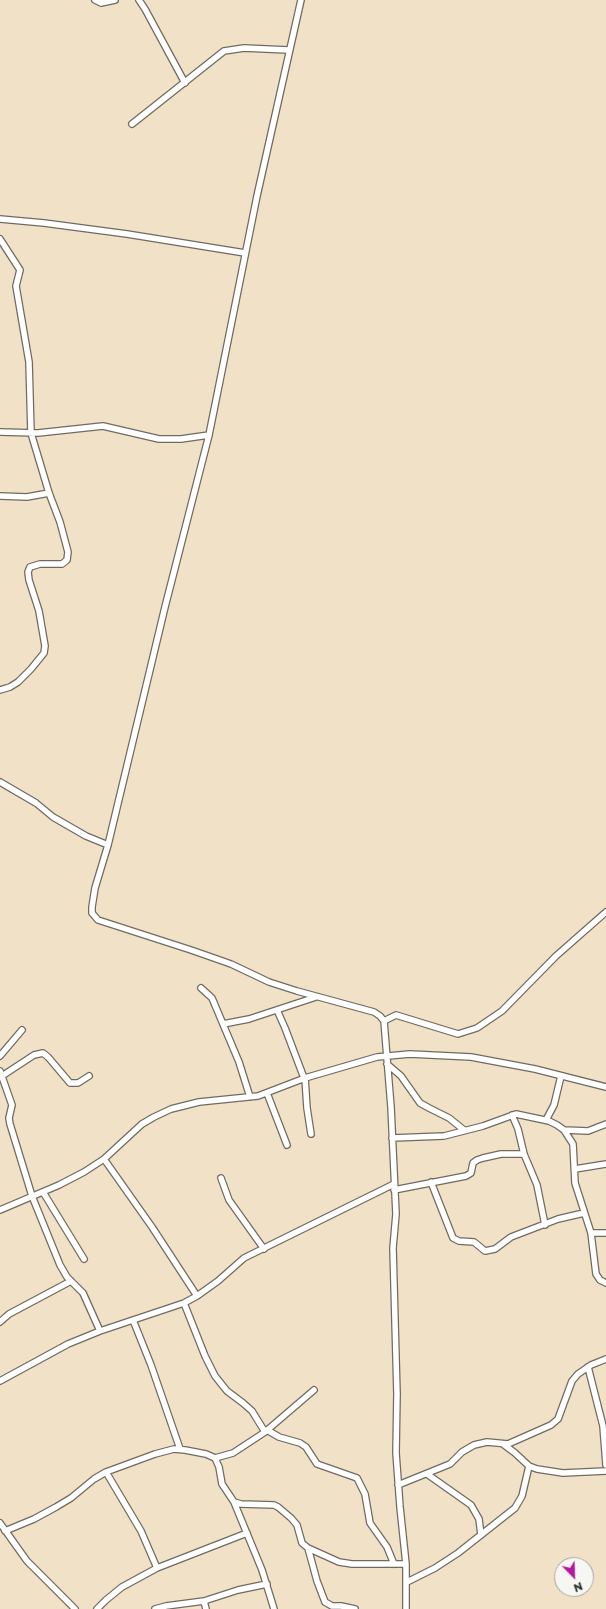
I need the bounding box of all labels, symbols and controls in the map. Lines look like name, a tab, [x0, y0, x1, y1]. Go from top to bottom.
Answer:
north arrow	[554, 1557, 594, 1597]
text: N	[571, 1578, 586, 1597]

